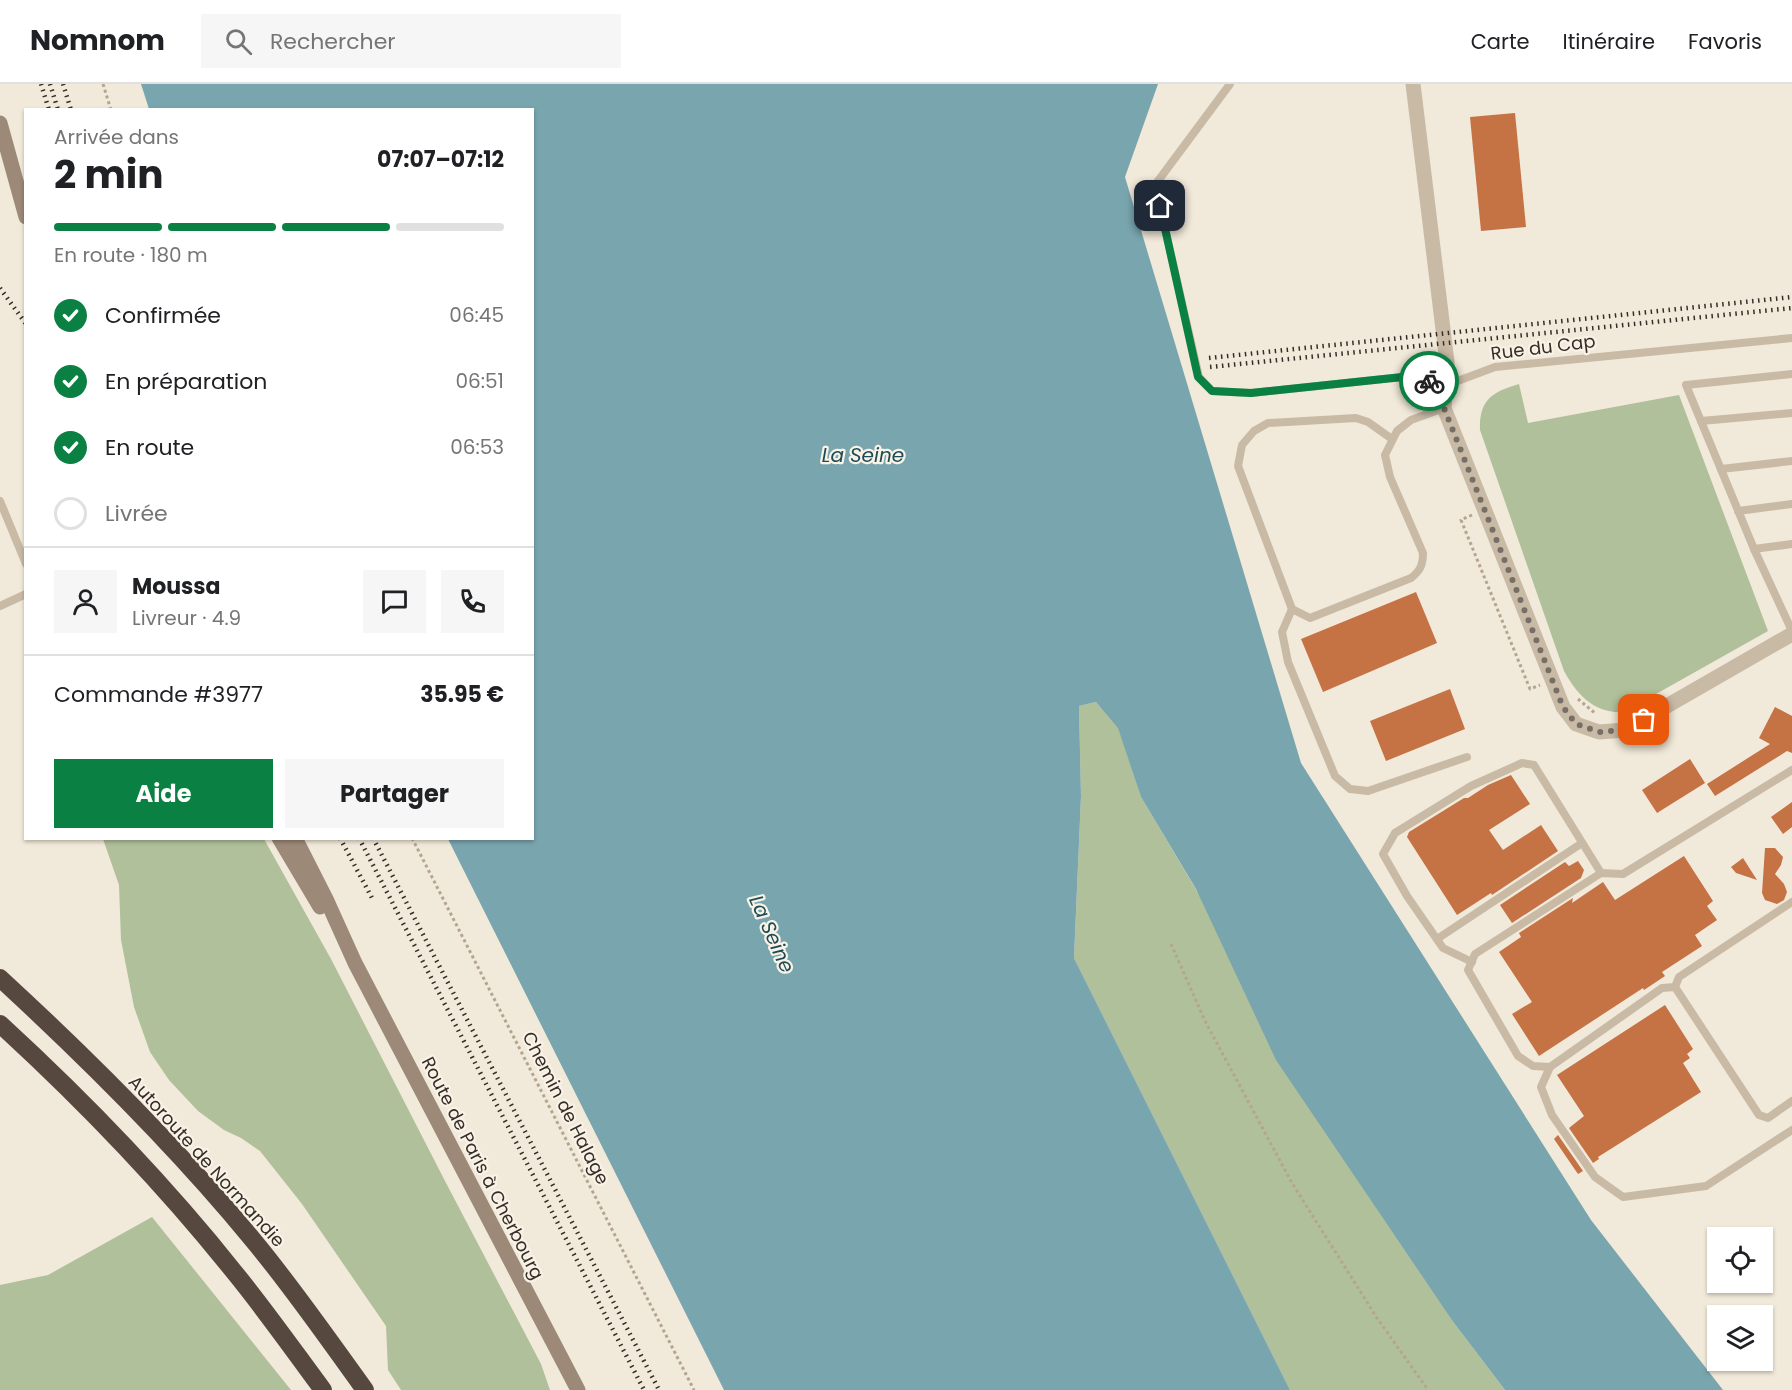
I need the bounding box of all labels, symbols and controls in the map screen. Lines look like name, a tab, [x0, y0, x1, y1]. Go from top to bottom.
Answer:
search box	[201, 14, 621, 68]
text: Nomnom	[30, 21, 165, 60]
icon: search	[222, 25, 255, 58]
text: Rechercher	[270, 26, 395, 57]
text: Carte	[1471, 27, 1530, 56]
text: Itinéraire	[1563, 27, 1655, 56]
text: Favoris	[1688, 27, 1762, 56]
text: Arrivée dans	[54, 123, 179, 151]
text: 07:07–07:12	[377, 144, 504, 175]
text: 2 min	[54, 147, 164, 202]
pin	[1134, 180, 1185, 231]
icon: home	[1143, 189, 1176, 222]
text: En route · 180 m	[54, 241, 208, 269]
icon: check	[54, 299, 87, 332]
text: Confirmée	[105, 300, 221, 331]
text: 06:45	[449, 301, 504, 329]
street label: Rue du Cap	[1489, 328, 1597, 366]
courier	[1399, 351, 1459, 411]
icon: check	[54, 365, 87, 398]
icon: bike	[1413, 365, 1446, 398]
text: En préparation	[105, 366, 267, 397]
text: 06:51	[456, 367, 504, 395]
icon: check	[54, 431, 87, 464]
text: En route	[105, 432, 194, 463]
text: 06:53	[450, 433, 504, 461]
water label: La Seine	[822, 441, 904, 469]
text: Livrée	[105, 498, 168, 529]
button: person	[54, 570, 117, 633]
button: chat	[363, 570, 426, 633]
button: phone	[441, 570, 504, 633]
text: Moussa	[132, 571, 221, 602]
text: Livreur · 4.9	[132, 604, 241, 632]
text: Commande #3977	[54, 679, 263, 710]
text: 35.95 €	[420, 679, 504, 710]
pin	[1618, 694, 1669, 745]
icon: bag	[1627, 703, 1660, 736]
button: Aide	[54, 759, 273, 828]
button: Partager	[285, 759, 504, 828]
water label: La Seine	[742, 891, 802, 977]
street label: Chemin de Halage	[517, 1027, 615, 1189]
street label: Route de Paris à Cherbourg	[416, 1052, 550, 1284]
street label: Autoroute de Normandie	[123, 1070, 291, 1252]
map controls	[1707, 1227, 1773, 1371]
button: locate	[1707, 1227, 1773, 1293]
button: layers	[1707, 1305, 1773, 1371]

